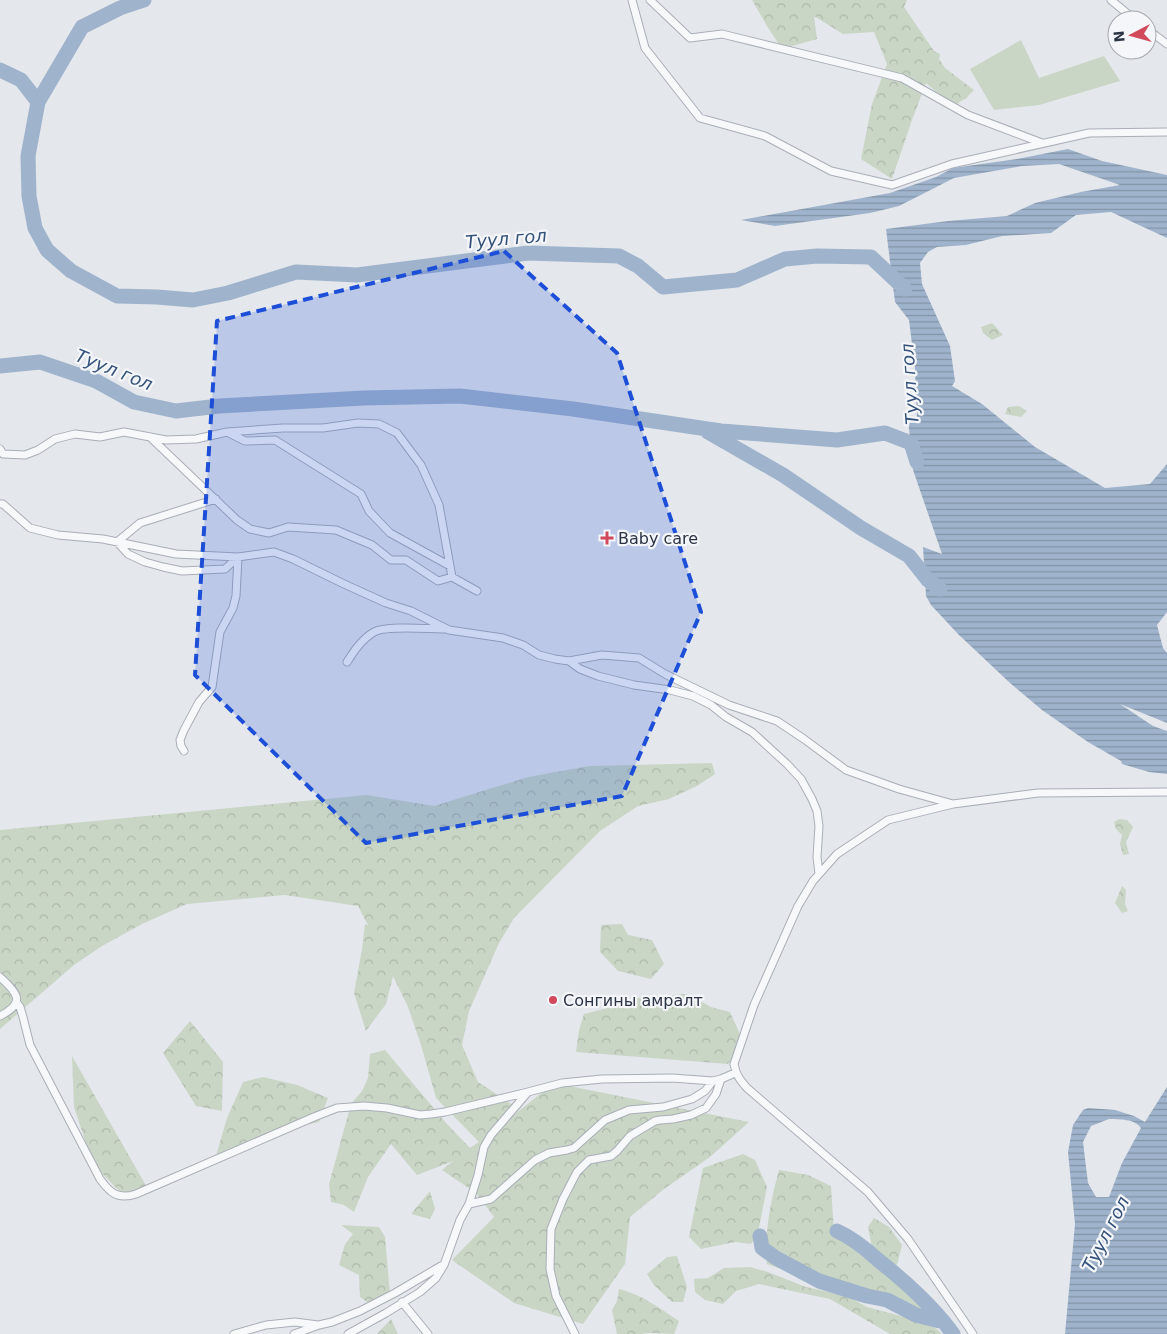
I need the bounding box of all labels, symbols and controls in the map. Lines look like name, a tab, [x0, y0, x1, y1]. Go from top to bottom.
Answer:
north arrow	[1107, 10, 1157, 60]
text: N	[1111, 30, 1128, 43]
water label: Туул гол	[464, 224, 547, 253]
water label: Туул гол	[896, 343, 923, 425]
water label: Туул гол	[72, 345, 156, 395]
place label: Baby care	[618, 529, 698, 548]
marker: Baby care	[600, 531, 614, 545]
place label: Сонгины амралт	[563, 991, 703, 1010]
marker: Сонгины амралт	[547, 994, 559, 1006]
water label: Туул гол	[1078, 1193, 1133, 1275]

